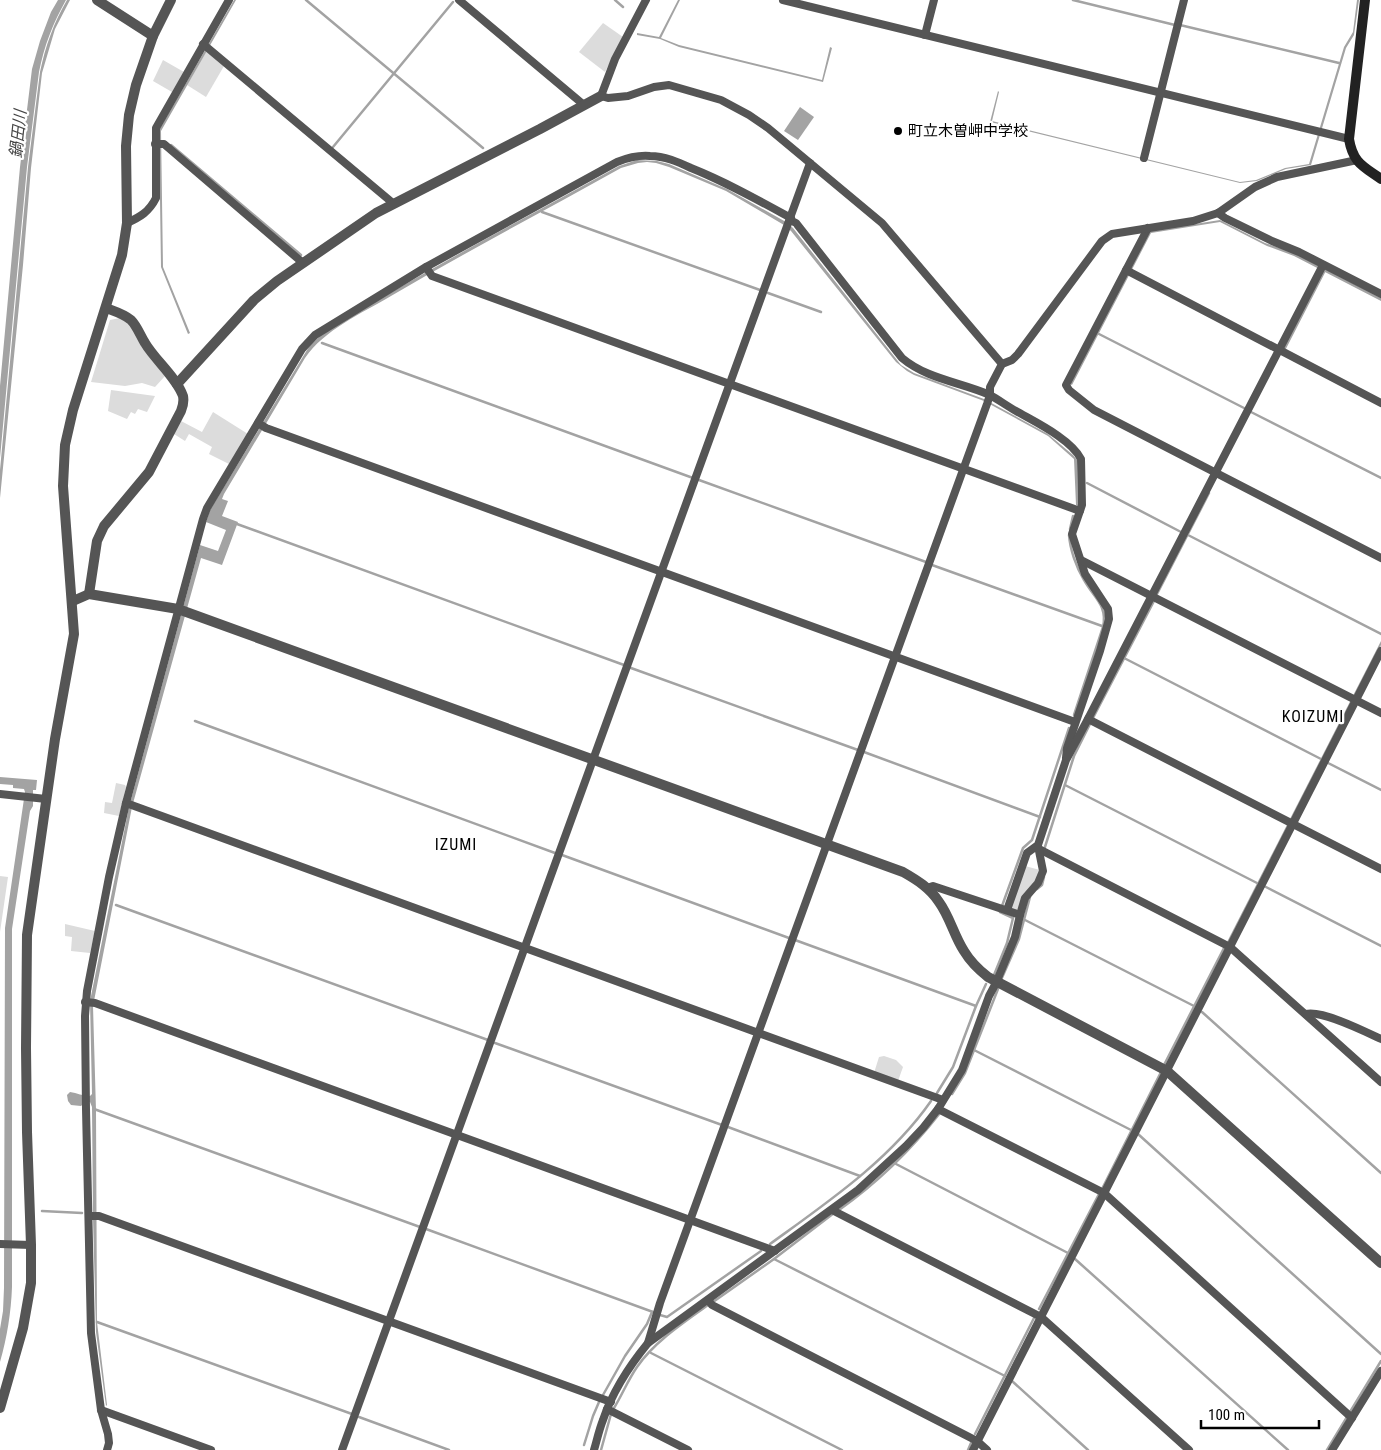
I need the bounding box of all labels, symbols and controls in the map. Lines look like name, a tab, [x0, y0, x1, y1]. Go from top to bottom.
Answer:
water label: 鍋田川	[6, 107, 30, 159]
place label: 町立木曽岬中学校	[908, 122, 1028, 140]
marker: 町立木曽岬中学校	[892, 125, 904, 137]
district label: KOIZUMI	[1282, 707, 1344, 726]
district label: IZUMI	[435, 835, 477, 854]
scale bar	[1201, 1398, 1318, 1430]
text: 100 m	[1208, 1406, 1245, 1424]

